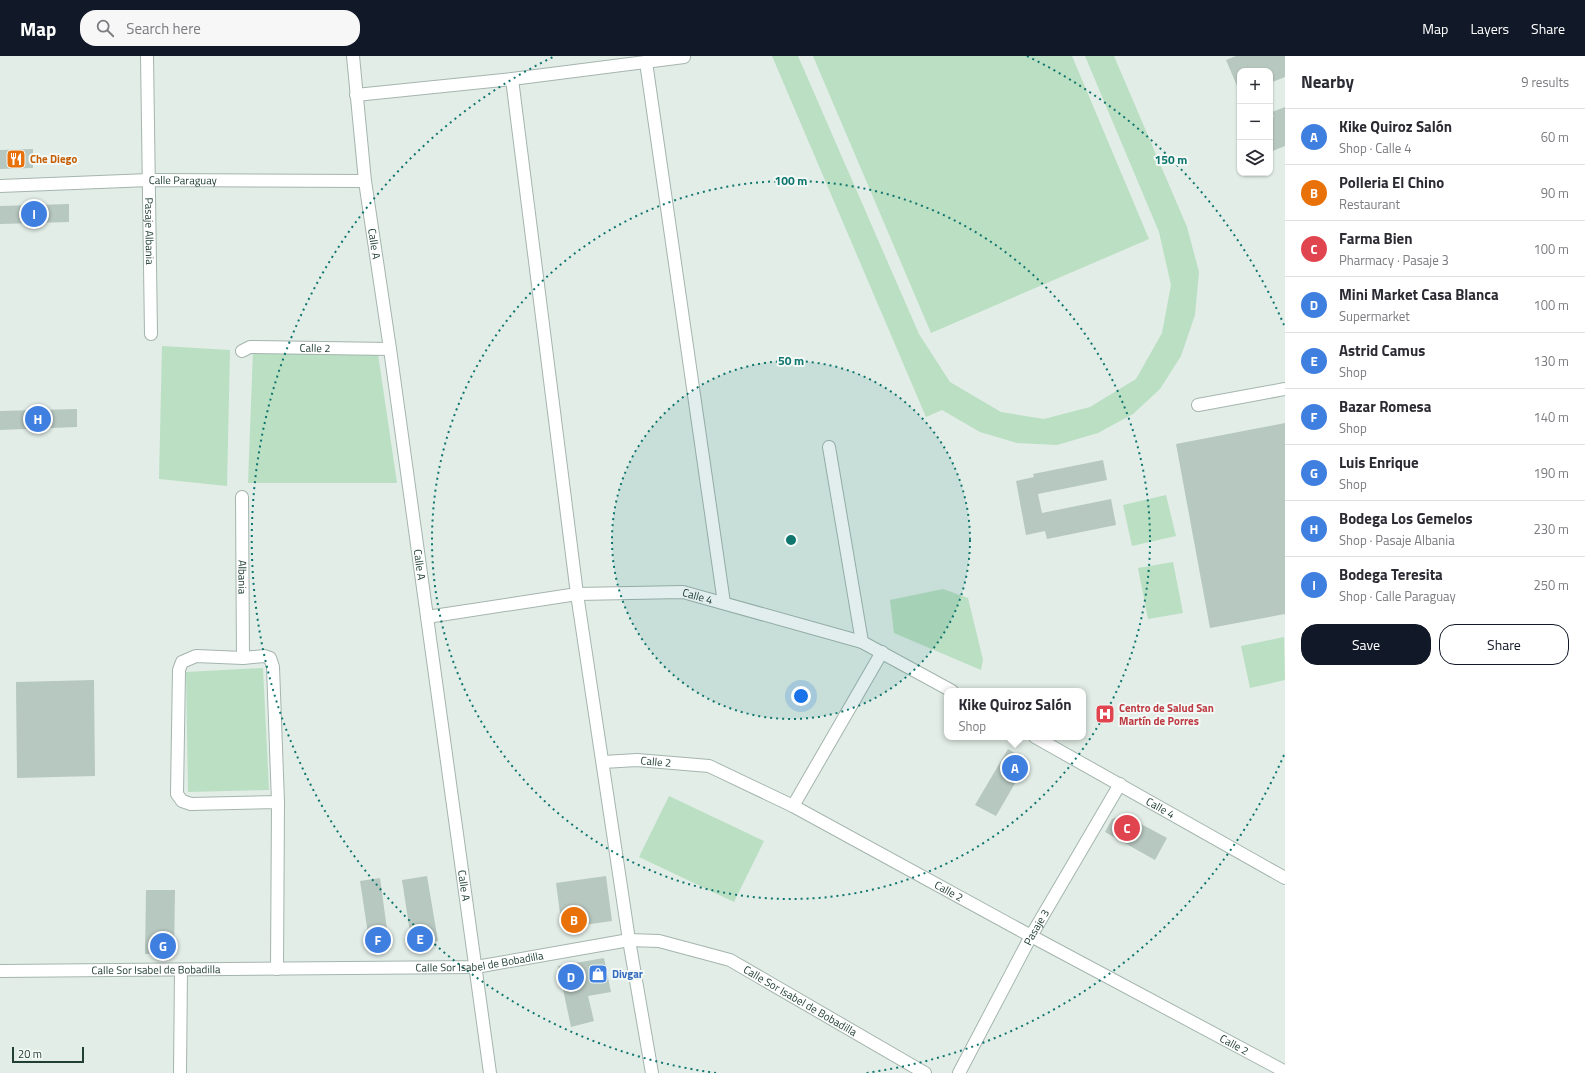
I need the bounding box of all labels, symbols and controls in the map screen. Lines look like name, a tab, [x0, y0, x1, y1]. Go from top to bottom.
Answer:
search box	[80, 10, 360, 46]
text: Map	[20, 14, 56, 43]
icon: search	[94, 17, 116, 39]
text: Search here	[126, 17, 201, 40]
text: Map	[1422, 18, 1448, 39]
text: Layers	[1470, 18, 1509, 39]
text: Share	[1531, 18, 1565, 39]
map controls	[1237, 68, 1273, 176]
button: +	[1237, 68, 1273, 104]
text: Nearby	[1301, 69, 1354, 95]
text: 9 results	[1521, 72, 1569, 92]
button: −	[1237, 104, 1273, 140]
text: Kike Quiroz Salón	[1339, 115, 1452, 138]
text: A	[1310, 127, 1318, 147]
text: 60 m	[1541, 127, 1569, 147]
text: Shop · Calle 4	[1339, 138, 1412, 158]
button: layers	[1237, 140, 1273, 176]
restaurant icon: Che Diego	[5, 148, 27, 170]
text: 150 m	[1155, 150, 1187, 169]
place label: Che Diego	[30, 151, 77, 167]
text: 100 m	[775, 171, 807, 190]
text: Polleria El Chino	[1339, 171, 1444, 194]
street label: Calle Paraguay	[149, 172, 218, 188]
text: B	[1310, 183, 1318, 203]
text: 90 m	[1541, 183, 1569, 203]
text: Restaurant	[1339, 194, 1400, 214]
street label: Pasaje Albania	[141, 197, 158, 265]
pin: I	[21, 199, 47, 229]
street label: Calle A	[364, 227, 385, 261]
text: Farma Bien	[1339, 227, 1412, 250]
text: C	[1310, 239, 1318, 259]
text: 100 m	[1533, 239, 1569, 259]
text: Pharmacy · Pasaje 3	[1339, 250, 1449, 270]
text: Mini Market Casa Blanca	[1339, 283, 1499, 306]
text: D	[1310, 295, 1318, 315]
text: 100 m	[1533, 295, 1569, 315]
text: Supermarket	[1339, 306, 1410, 326]
text: Astrid Camus	[1339, 339, 1425, 362]
street label: Calle 2	[300, 340, 331, 356]
text: 50 m	[778, 351, 804, 370]
text: E	[1310, 351, 1318, 371]
text: 130 m	[1533, 351, 1569, 371]
text: Shop	[1339, 362, 1367, 382]
text: Bazar Romesa	[1339, 395, 1431, 418]
pin: H	[25, 404, 51, 434]
text: F	[1311, 407, 1317, 427]
text: 140 m	[1533, 407, 1569, 427]
text: Shop	[1339, 418, 1367, 438]
text: Luis Enrique	[1339, 451, 1419, 474]
text: G	[1310, 463, 1318, 483]
text: 190 m	[1533, 463, 1569, 483]
text: Shop	[1339, 474, 1367, 494]
text: Bodega Los Gemelos	[1339, 507, 1473, 530]
text: H	[1310, 519, 1318, 539]
text: 230 m	[1533, 519, 1569, 539]
text: Shop · Pasaje Albania	[1339, 530, 1455, 550]
centre of rings	[784, 533, 798, 547]
street label: Calle A	[410, 548, 430, 581]
street label: Albania	[234, 560, 251, 595]
text: Bodega Teresita	[1339, 563, 1443, 586]
text: I	[1312, 575, 1316, 595]
text: 250 m	[1533, 575, 1569, 595]
street label: Calle 4	[681, 584, 715, 608]
text: Shop · Calle Paraguay	[1339, 586, 1456, 606]
button: Save	[1301, 624, 1431, 665]
button: Share	[1439, 624, 1569, 665]
your location	[791, 686, 811, 706]
popup	[944, 688, 1086, 740]
text: Kike Quiroz Salón	[958, 693, 1072, 716]
place label: Centro de Salud San Martín de Porres	[1119, 700, 1214, 729]
hospital icon: Centro de Salud San Martín de Porres	[1094, 703, 1116, 725]
text: Shop	[958, 716, 986, 736]
street label: Calle 2	[640, 752, 672, 771]
pin: A	[1002, 753, 1028, 783]
street label: Calle 4	[1143, 793, 1178, 822]
pin: C	[1114, 813, 1140, 843]
street label: Calle A	[454, 869, 474, 902]
street label: Calle 2	[932, 877, 966, 906]
pin: B	[561, 905, 587, 935]
street label: Pasaje 3	[1020, 906, 1053, 948]
pin: E	[407, 924, 433, 954]
pin: F	[365, 925, 391, 955]
pin: G	[150, 931, 176, 961]
street label: Calle Sor Isabel de Bobadilla	[415, 947, 545, 976]
street label: Calle Sor Isabel de Bobadilla	[91, 961, 221, 978]
street label: Calle Sor Isabel de Bobadilla	[740, 961, 860, 1040]
pin: D	[558, 962, 584, 992]
shop icon: Divgar	[587, 963, 609, 985]
place label: Divgar	[612, 966, 643, 982]
street label: Calle 2	[1217, 1030, 1252, 1059]
scale bar	[12, 1045, 84, 1064]
text: 20 m	[18, 1046, 42, 1062]

